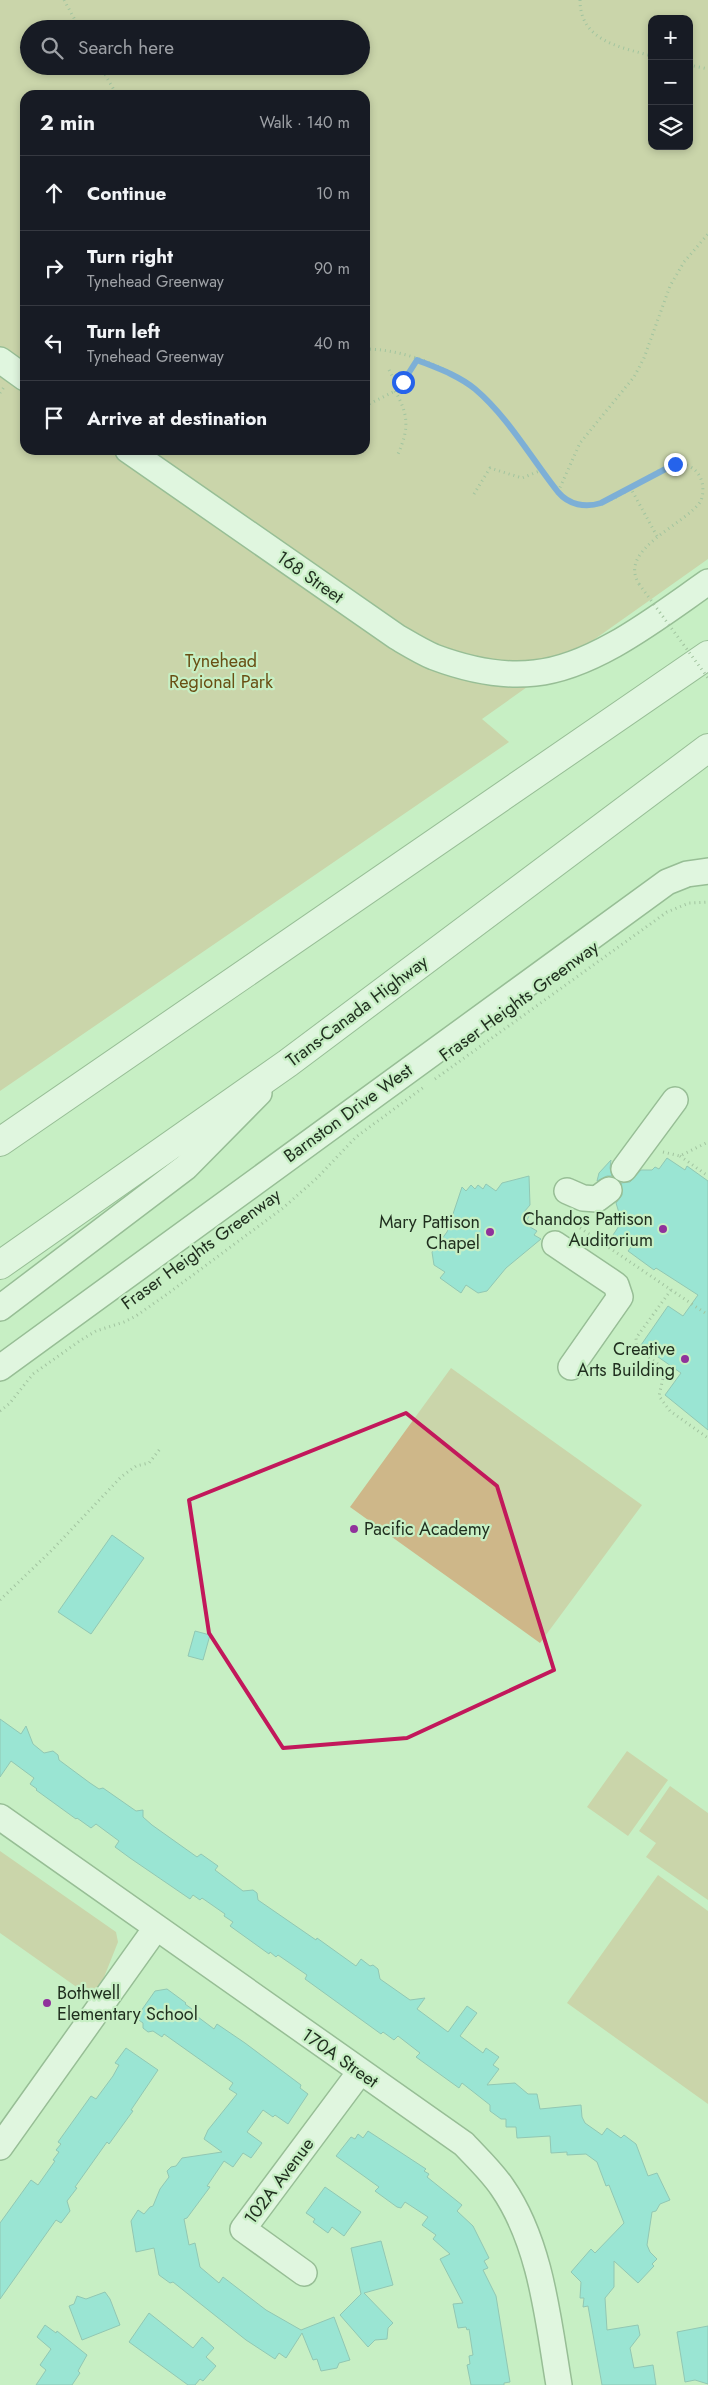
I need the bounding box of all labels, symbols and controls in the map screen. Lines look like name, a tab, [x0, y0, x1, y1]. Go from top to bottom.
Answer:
map controls	[648, 15, 693, 150]
button: +	[648, 15, 693, 60]
search box	[20, 20, 370, 75]
icon: search	[38, 34, 66, 62]
text: Search here	[78, 34, 174, 61]
button: −	[648, 60, 693, 105]
button: layers	[648, 105, 693, 150]
text: 2 min	[40, 108, 95, 138]
text: Walk · 140 m	[260, 111, 350, 134]
icon: ahead	[40, 179, 68, 207]
text: Continue	[87, 180, 166, 207]
text: 10 m	[316, 182, 350, 205]
text: Turn right	[87, 243, 173, 270]
icon: right	[40, 254, 68, 282]
text: 90 m	[314, 257, 350, 280]
text: Tynehead Greenway	[87, 270, 224, 293]
text: Turn left	[87, 318, 160, 345]
icon: left	[40, 329, 68, 357]
text: 40 m	[314, 332, 350, 355]
text: Tynehead Greenway	[87, 345, 224, 368]
route start	[392, 371, 415, 394]
icon: arrive	[40, 404, 68, 432]
text: Arrive at destination	[87, 405, 267, 432]
route end	[664, 453, 687, 476]
street label: 168 Street	[271, 544, 349, 610]
park label: Tynehead Regional Park	[169, 648, 273, 695]
street label: Fraser Heights Greenway	[434, 934, 604, 1068]
street label: Trans-Canada Highway	[281, 949, 433, 1073]
street label: Barnston Drive West	[278, 1057, 418, 1169]
street label: Fraser Heights Greenway	[116, 1182, 286, 1316]
place label: Chandos Pattison Auditorium	[523, 1206, 653, 1253]
place label: Mary Pattison Chapel	[379, 1209, 480, 1256]
marker: Chandos Pattison Auditorium	[657, 1223, 669, 1235]
marker: Mary Pattison Chapel	[484, 1226, 496, 1238]
place label: Creative Arts Building	[577, 1336, 675, 1383]
marker: Creative Arts Building	[679, 1353, 691, 1365]
place label: Pacific Academy	[364, 1516, 490, 1542]
marker: Pacific Academy	[348, 1523, 360, 1535]
place label: Bothwell Elementary School	[57, 1980, 198, 2027]
marker: Bothwell Elementary School	[41, 1997, 53, 2009]
street label: 170A Street	[296, 2022, 384, 2094]
street label: 102A Avenue	[238, 2132, 320, 2230]

